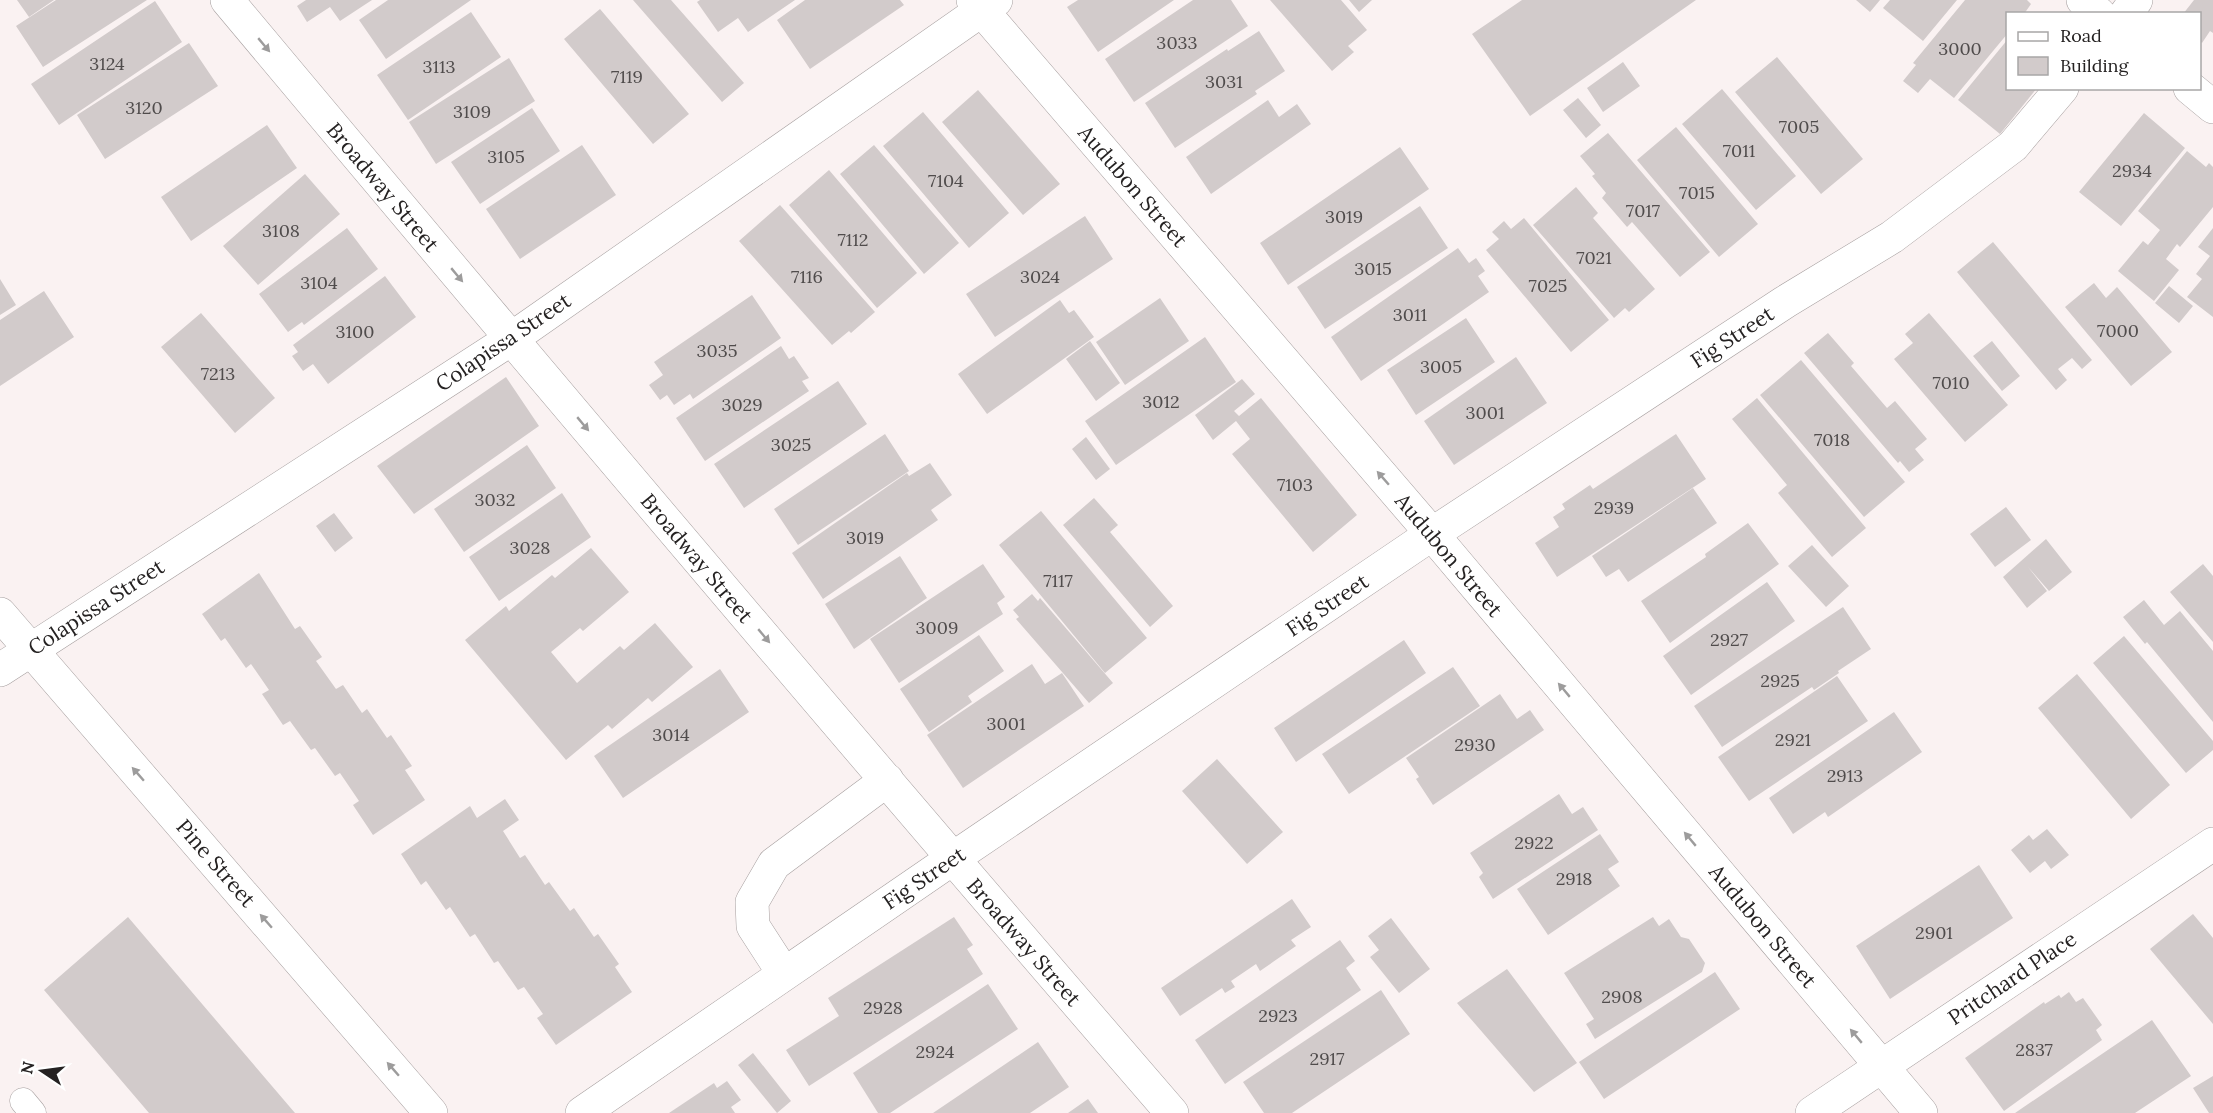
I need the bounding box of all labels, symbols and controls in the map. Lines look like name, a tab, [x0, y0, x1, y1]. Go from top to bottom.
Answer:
legend	[2006, 12, 2201, 90]
text: Road	[2060, 24, 2102, 47]
house number: 3033	[1156, 31, 1198, 54]
one-way arrow	[258, 37, 271, 53]
house number: 3000	[1938, 37, 1982, 60]
house number: 3124	[89, 52, 125, 75]
text: Building	[2060, 54, 2130, 77]
house number: 3113	[422, 55, 456, 78]
house number: 7119	[611, 65, 643, 88]
house number: 3031	[1205, 70, 1243, 93]
house number: 3120	[125, 96, 163, 119]
house number: 3109	[453, 100, 491, 123]
house number: 7005	[1779, 115, 1819, 138]
street label: Broadway Street	[321, 117, 446, 258]
street label: Audubon Street	[1072, 119, 1194, 253]
house number: 7011	[1723, 139, 1755, 162]
house number: 3105	[487, 145, 525, 168]
house number: 2934	[2112, 159, 2152, 182]
house number: 7104	[928, 169, 964, 192]
house number: 7015	[1679, 181, 1715, 204]
house number: 7017	[1626, 199, 1660, 222]
house number: 3019	[1325, 205, 1363, 228]
house number: 3108	[262, 219, 300, 242]
house number: 7112	[837, 228, 869, 251]
house number: 7021	[1576, 246, 1612, 269]
house number: 3015	[1354, 257, 1392, 280]
house number: 7116	[791, 265, 823, 288]
house number: 3024	[1020, 265, 1060, 288]
one-way arrow	[450, 267, 463, 282]
house number: 3104	[300, 271, 338, 294]
house number: 7025	[1529, 274, 1567, 297]
street label: Colapissa Street	[430, 286, 576, 397]
street label: Fig Street	[1685, 300, 1779, 374]
house number: 3011	[1393, 303, 1427, 326]
house number: 7000	[2097, 319, 2139, 342]
house number: 3100	[336, 320, 374, 343]
house number: 3035	[696, 339, 738, 362]
house number: 3005	[1420, 355, 1462, 378]
house number: 7213	[201, 362, 235, 385]
house number: 7010	[1932, 371, 1970, 394]
house number: 3012	[1142, 390, 1180, 413]
house number: 3029	[721, 393, 763, 416]
house number: 3001	[1466, 401, 1504, 424]
one-way arrow	[576, 416, 589, 431]
house number: 7018	[1814, 428, 1850, 451]
house number: 3025	[771, 433, 811, 456]
one-way arrow	[1377, 471, 1390, 486]
house number: 7103	[1277, 473, 1313, 496]
street label: Audubon Street	[1389, 487, 1509, 623]
house number: 3032	[475, 488, 515, 511]
street label: Broadway Street	[635, 488, 760, 629]
house number: 2939	[1594, 496, 1634, 519]
house number: 3019	[846, 526, 884, 549]
house number: 3028	[510, 536, 550, 559]
street label: Colapissa Street	[23, 552, 170, 661]
street label: Fig Street	[1280, 567, 1374, 642]
house number: 7117	[1043, 569, 1073, 592]
house number: 3009	[916, 616, 958, 639]
one-way arrow	[757, 628, 770, 643]
house number: 2927	[1710, 628, 1748, 651]
house number: 2925	[1760, 669, 1800, 692]
one-way arrow	[1558, 683, 1571, 698]
house number: 3001	[987, 712, 1025, 735]
house number: 3014	[652, 723, 690, 746]
house number: 2921	[1775, 728, 1811, 751]
house number: 2930	[1454, 733, 1496, 756]
house number: 2913	[1827, 764, 1863, 787]
one-way arrow	[132, 767, 145, 782]
street label: Pine Street	[170, 813, 262, 913]
house number: 2922	[1514, 831, 1554, 854]
one-way arrow	[1684, 832, 1697, 847]
street label: Fig Street	[877, 840, 971, 915]
street label: Audubon Street	[1703, 858, 1823, 994]
house number: 2918	[1556, 867, 1592, 890]
street label: Broadway Street	[961, 872, 1088, 1012]
one-way arrow	[259, 913, 272, 929]
house number: 2901	[1915, 921, 1953, 944]
street label: Pritchard Place	[1943, 925, 2081, 1031]
house number: 2908	[1601, 985, 1643, 1008]
house number: 2928	[863, 996, 903, 1019]
house number: 2923	[1258, 1004, 1298, 1027]
one-way arrow	[1850, 1028, 1863, 1044]
house number: 2837	[2015, 1038, 2053, 1061]
house number: 2924	[915, 1040, 955, 1063]
north arrow	[12, 1041, 72, 1101]
house number: 2917	[1310, 1047, 1344, 1070]
text: N	[16, 1059, 39, 1076]
one-way arrow	[387, 1062, 400, 1077]

